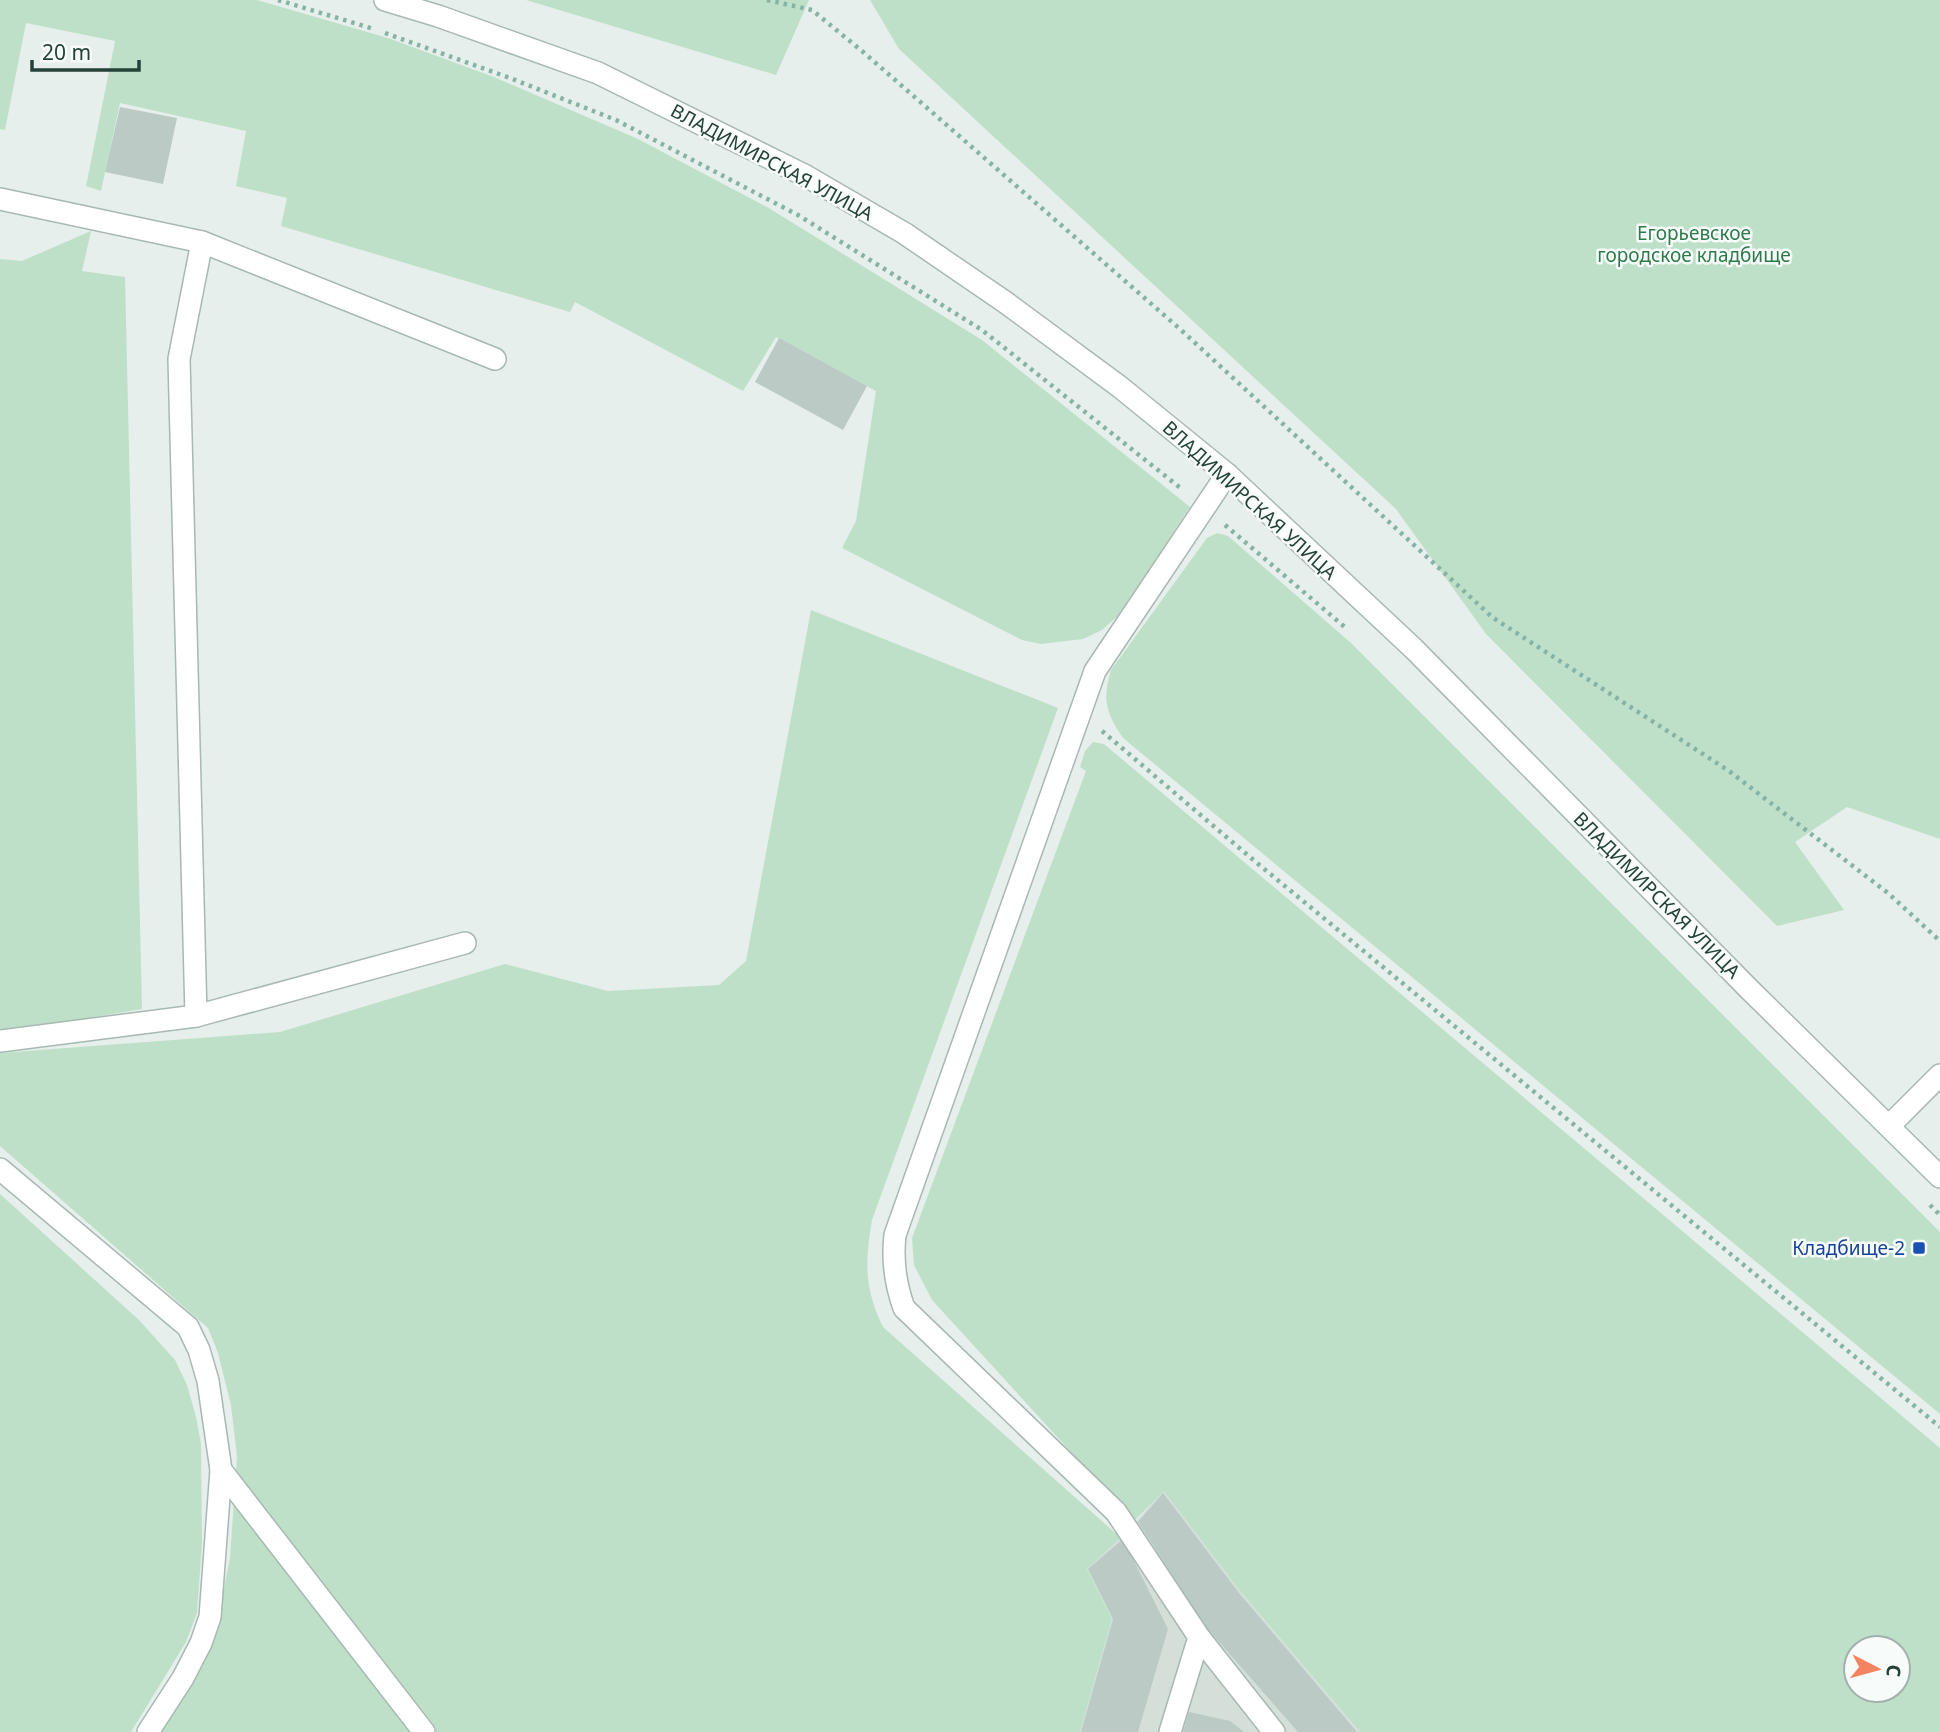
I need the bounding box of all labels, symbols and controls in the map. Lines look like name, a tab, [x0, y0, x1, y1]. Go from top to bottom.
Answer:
scale bar	[32, 28, 138, 72]
text: 20 m	[42, 38, 91, 66]
street label: ВЛАДИМИРСКАЯ УЛИЦА	[666, 97, 879, 227]
park label: Егорьевское городское кладбище	[1597, 220, 1791, 268]
street label: ВЛАДИМИРСКАЯ УЛИЦА	[1157, 415, 1343, 586]
street label: ВЛАДИМИРСКАЯ УЛИЦА	[1568, 806, 1747, 985]
place label: Кладбище-2	[1792, 1235, 1905, 1261]
marker: Кладбище-2	[1911, 1240, 1927, 1256]
north arrow	[1842, 1634, 1912, 1704]
text: С	[1880, 1663, 1907, 1678]

